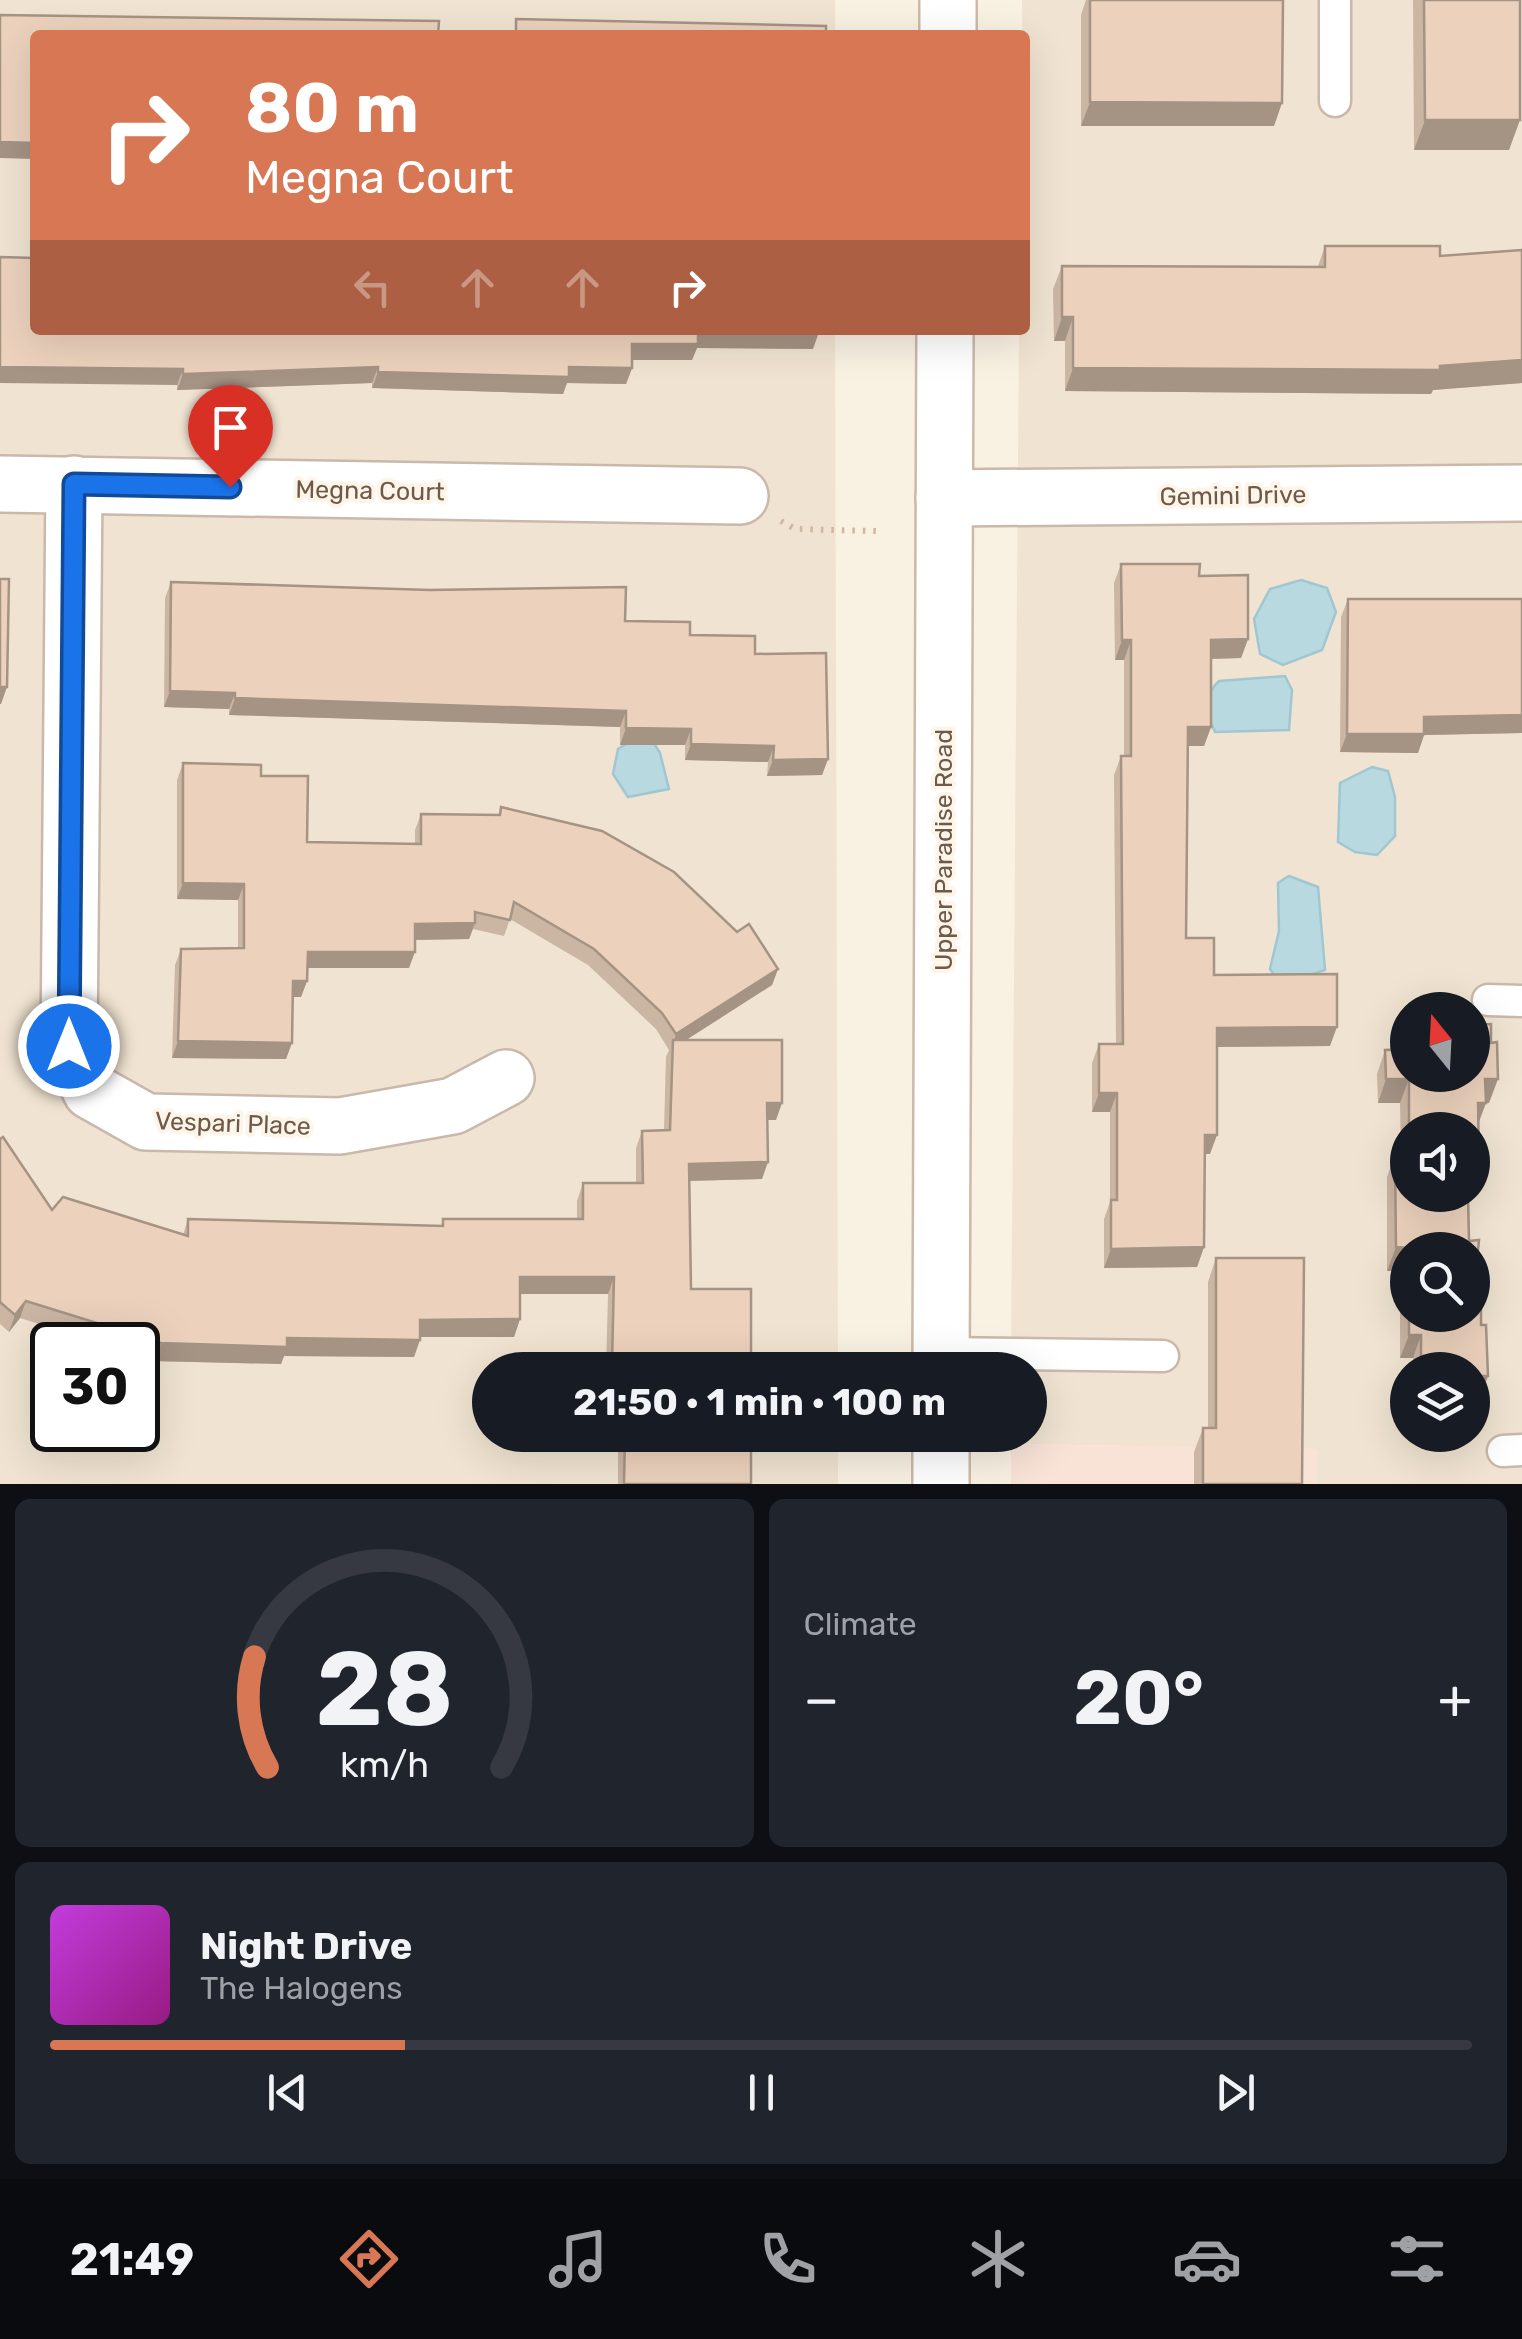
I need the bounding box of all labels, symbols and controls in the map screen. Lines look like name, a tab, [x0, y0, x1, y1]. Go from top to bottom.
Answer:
text: 80 m	[245, 67, 419, 150]
icon: right	[80, 70, 210, 200]
text: Megna Court	[245, 151, 514, 204]
icon: left	[345, 260, 400, 315]
icon: ahead	[450, 260, 505, 315]
icon: ahead	[555, 260, 610, 315]
icon: right	[660, 260, 715, 315]
pin	[188, 385, 273, 488]
icon: arrive	[203, 400, 258, 455]
street label: Megna Court	[295, 475, 445, 506]
street label: Gemini Drive	[1159, 480, 1307, 511]
street label: Upper Paradise Road	[929, 729, 958, 971]
north arrow	[1390, 992, 1490, 1092]
map controls	[1390, 992, 1490, 1452]
position arrow	[17, 994, 121, 1098]
street label: Vespari Place	[155, 1106, 311, 1141]
button: sound	[1390, 1112, 1490, 1212]
button: search	[1390, 1232, 1490, 1332]
speed limit sign: 30	[30, 1322, 160, 1452]
button: layers	[1390, 1352, 1490, 1452]
text: 21:50 · 1 min · 100 m	[573, 1379, 946, 1425]
text: Climate	[804, 1605, 917, 1643]
text: 28	[315, 1628, 453, 1751]
text: 20°	[1073, 1654, 1204, 1743]
text: −	[804, 1667, 839, 1732]
text: +	[1438, 1667, 1472, 1732]
text: km/h	[340, 1744, 429, 1786]
text: Night Drive	[200, 1923, 412, 1969]
text: The Halogens	[200, 1969, 403, 2007]
icon: previous	[260, 2065, 315, 2120]
icon: pause	[734, 2065, 789, 2120]
icon: next	[1208, 2065, 1263, 2120]
icon: directions	[334, 2224, 404, 2294]
icon: music	[543, 2224, 613, 2294]
icon: phone	[753, 2224, 823, 2294]
icon: climate	[963, 2224, 1033, 2294]
icon: car	[1172, 2224, 1242, 2294]
icon: filters	[1382, 2224, 1452, 2294]
text: 21:49	[70, 2233, 194, 2286]

